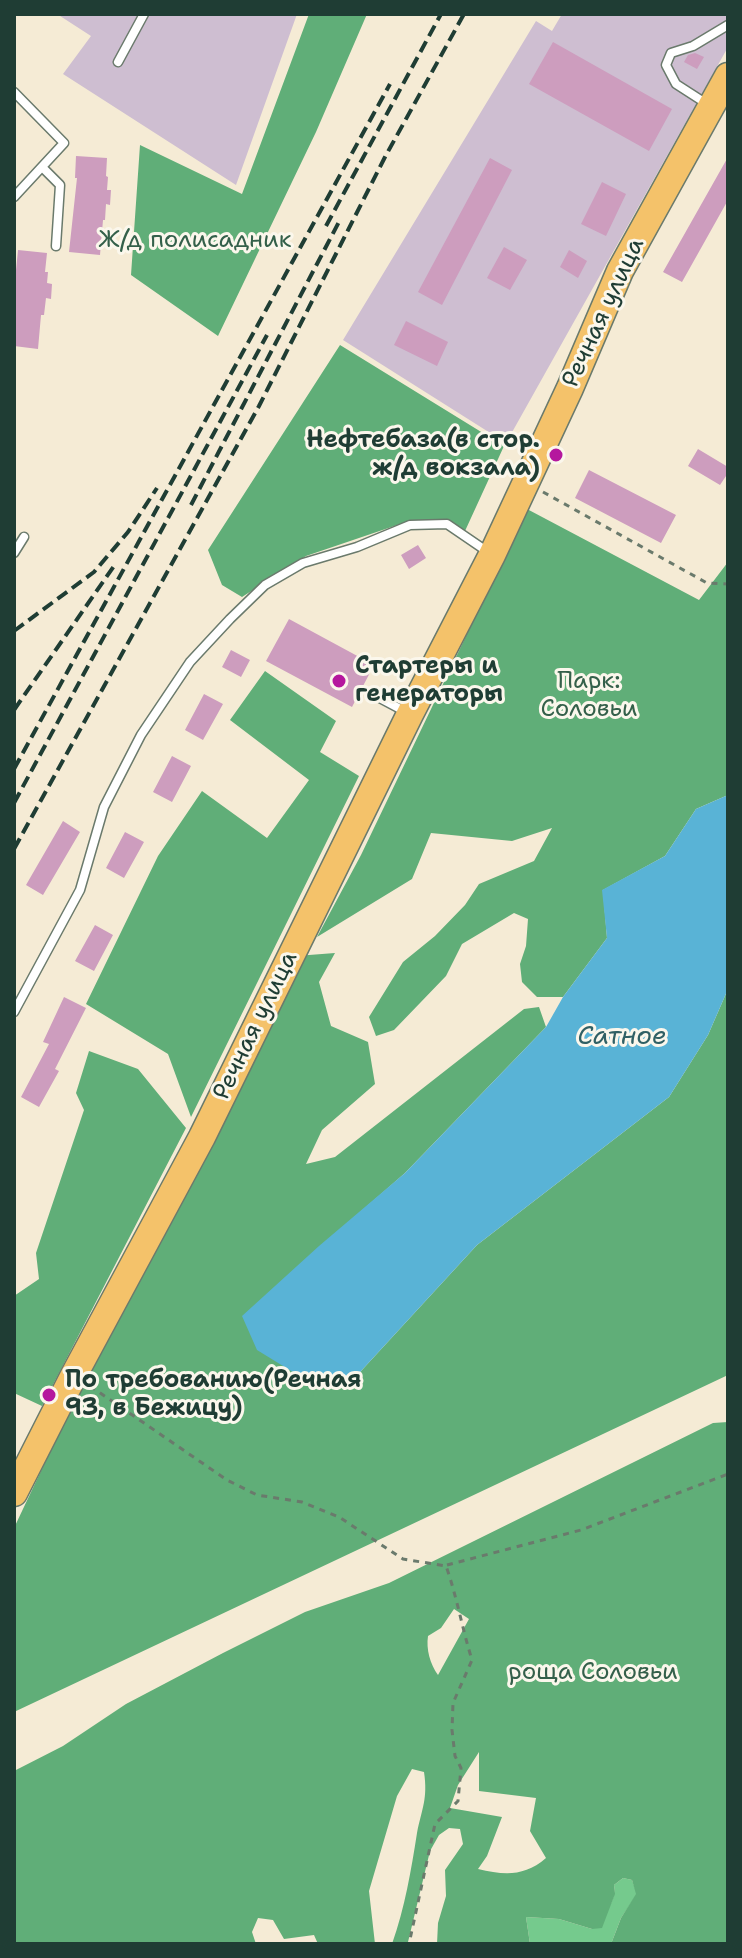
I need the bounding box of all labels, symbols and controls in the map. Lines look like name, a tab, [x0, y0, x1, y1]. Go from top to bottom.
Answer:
park label: Ж/д полисадник	[99, 227, 291, 255]
street label: Речная улица	[557, 234, 651, 392]
place label: Нефтебаза(в стор. ж/д вокзала)	[306, 427, 540, 483]
marker: Нефтебаза(в стор. ж/д вокзала)	[547, 446, 565, 464]
place label: Стартеры и генераторы	[355, 653, 503, 709]
park label: Парк: Соловьи	[541, 668, 637, 724]
marker: Стартеры и генераторы	[330, 672, 348, 690]
street label: Речная улица	[208, 947, 304, 1105]
water label: Сатное	[577, 1021, 667, 1053]
place label: По требованию(Речная 93, в Бежицу)	[65, 1367, 361, 1423]
marker: По требованию(Речная 93, в Бежицу)	[40, 1386, 58, 1404]
park label: роща Соловьи	[508, 1659, 678, 1687]

